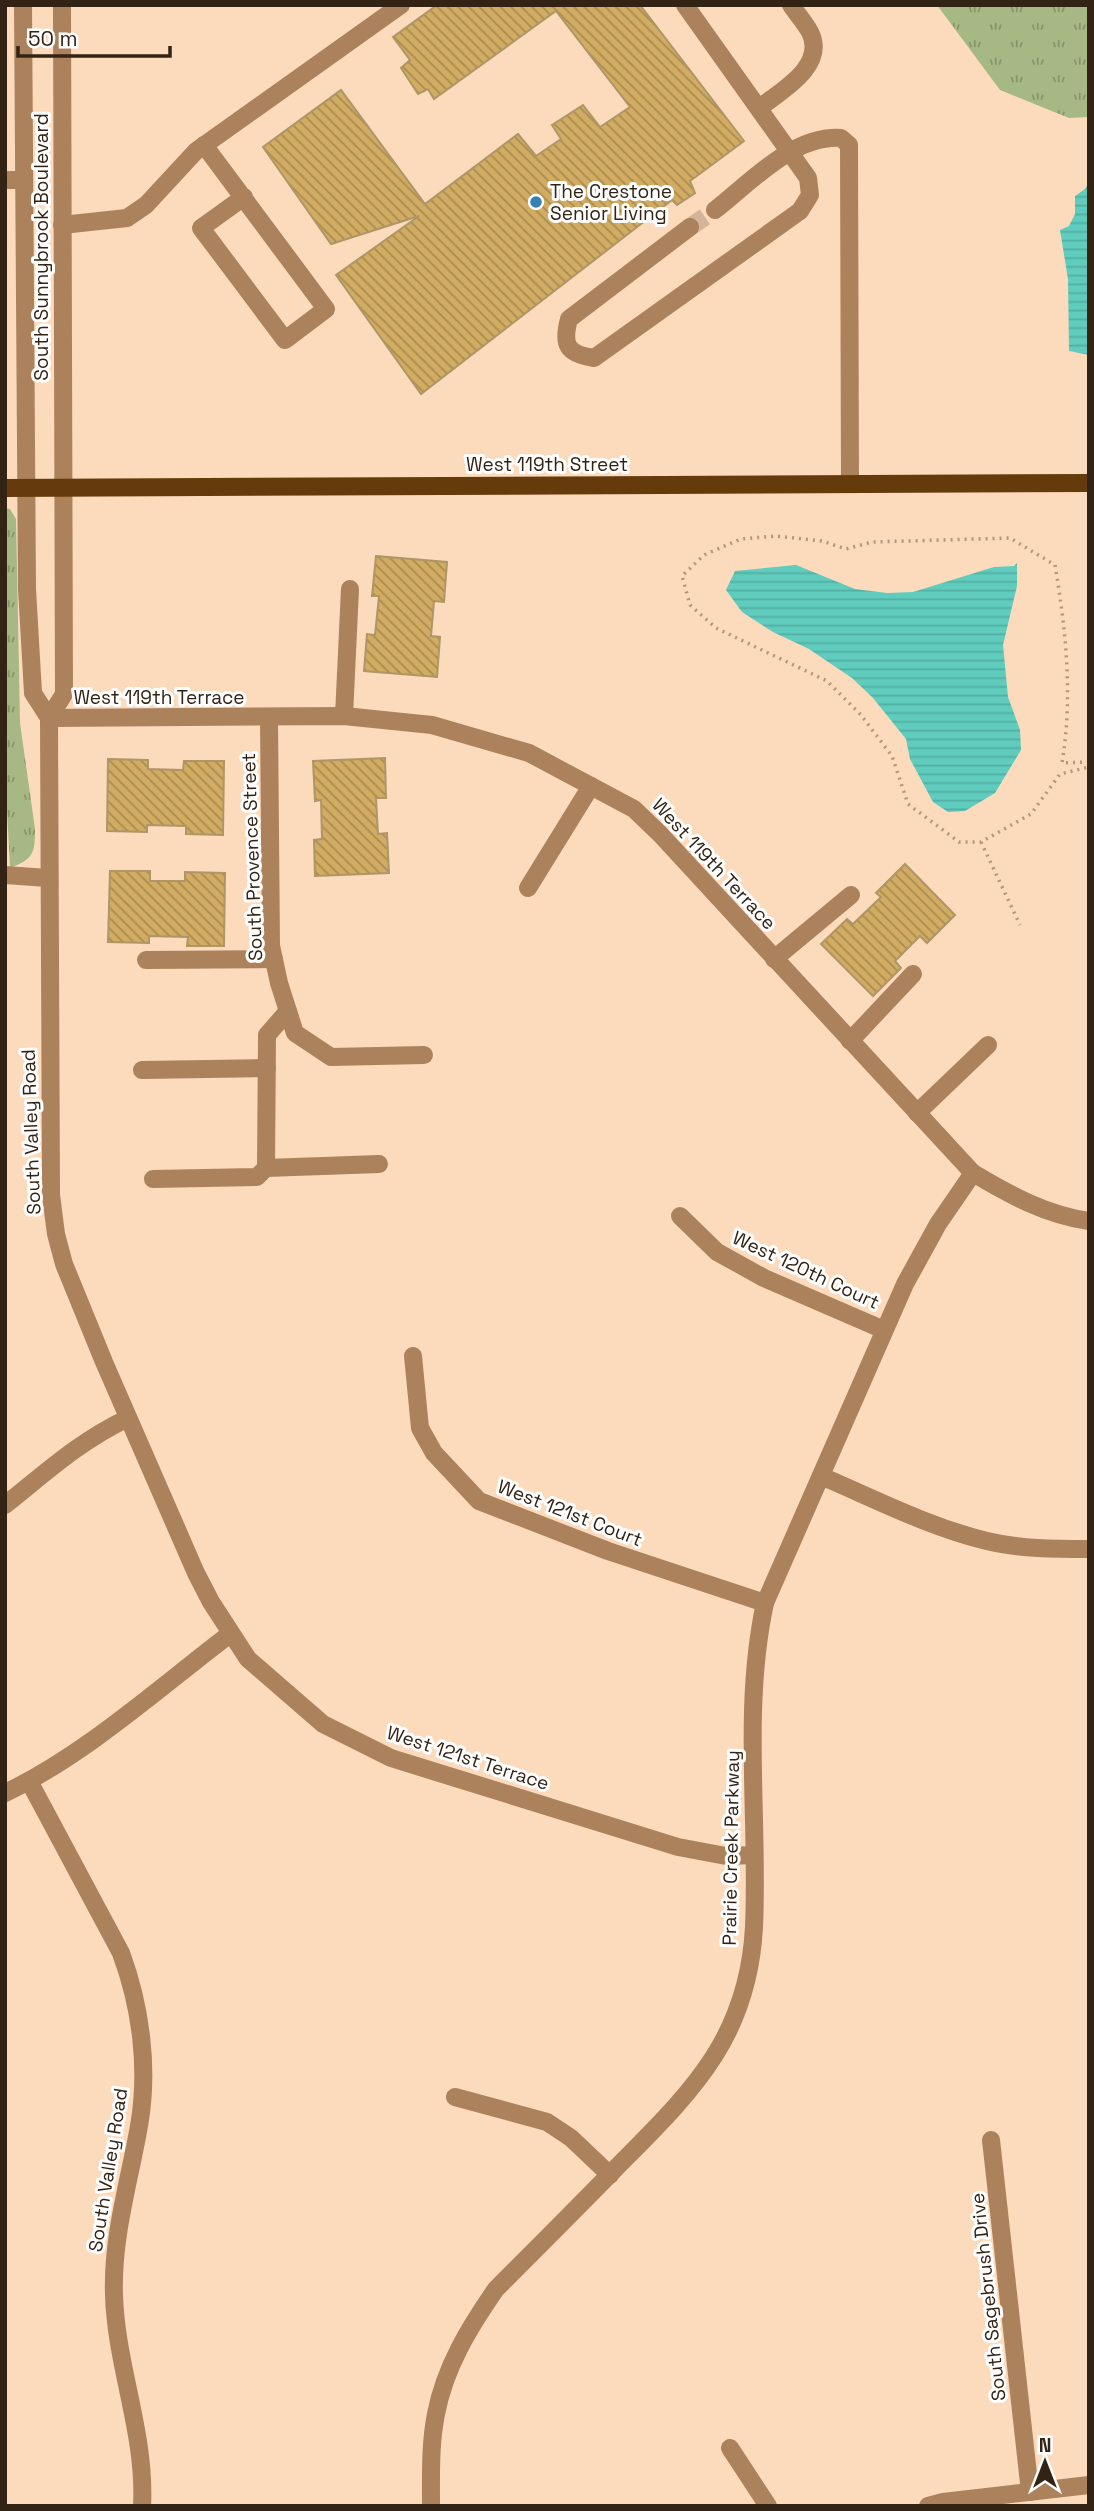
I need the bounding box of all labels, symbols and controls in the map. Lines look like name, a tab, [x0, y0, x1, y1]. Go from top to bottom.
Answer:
scale bar	[18, 14, 170, 58]
text: 50 m	[28, 25, 78, 52]
street label: South Sunnybrook Boulevard	[29, 113, 54, 381]
place label: The Crestone Senior Living	[550, 179, 672, 226]
marker: The Crestone Senior Living	[528, 194, 544, 210]
street label: West 119th Street	[466, 452, 628, 477]
street label: West 119th Terrace	[73, 685, 245, 710]
street label: South Provence Street	[236, 753, 268, 961]
street label: West 119th Terrace	[647, 793, 781, 935]
street label: South Valley Road	[16, 1049, 46, 1215]
street label: West 120th Court	[729, 1225, 883, 1315]
street label: West 121st Court	[494, 1474, 646, 1552]
street label: West 121st Terrace	[384, 1720, 552, 1796]
street label: Prairie Creek Parkway	[717, 1750, 745, 1946]
street label: South Valley Road	[83, 2086, 133, 2254]
street label: South Sagebrush Drive	[965, 2192, 1011, 2402]
north arrow	[1010, 2427, 1080, 2497]
text: N	[1039, 2433, 1051, 2458]

